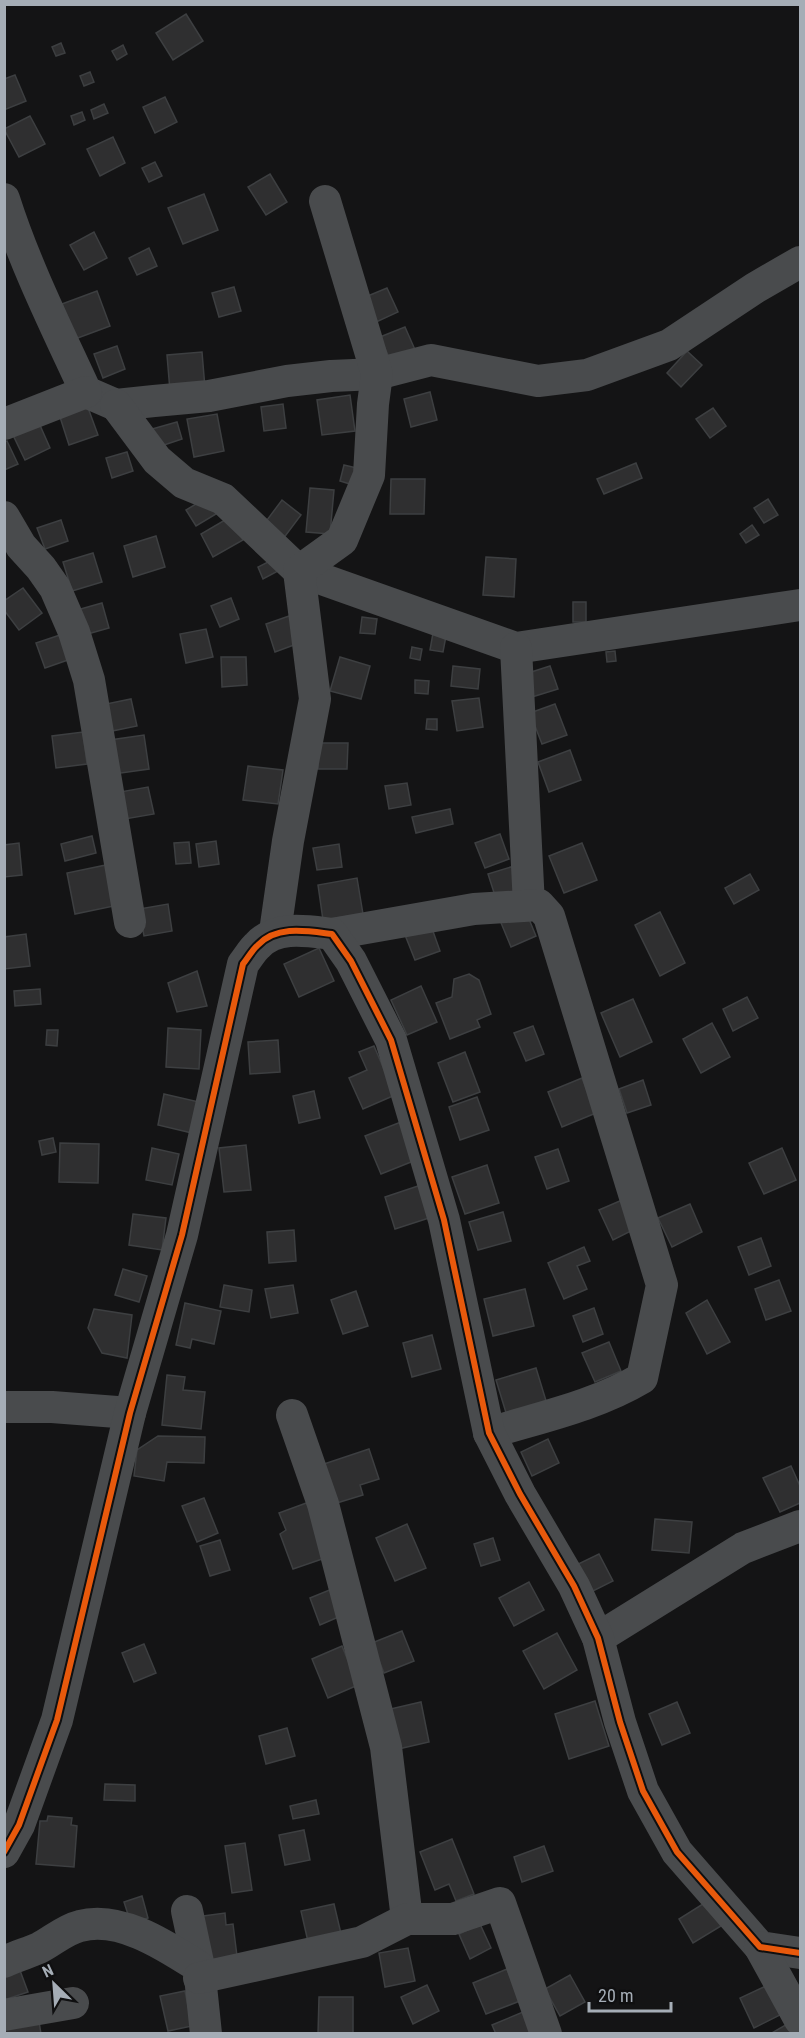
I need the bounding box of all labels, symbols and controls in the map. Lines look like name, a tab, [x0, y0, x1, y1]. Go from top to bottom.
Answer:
north arrow	[24, 1954, 84, 2014]
text: N	[39, 1960, 56, 1982]
scale bar	[589, 1975, 672, 2013]
text: 20 m	[598, 1985, 633, 2006]

